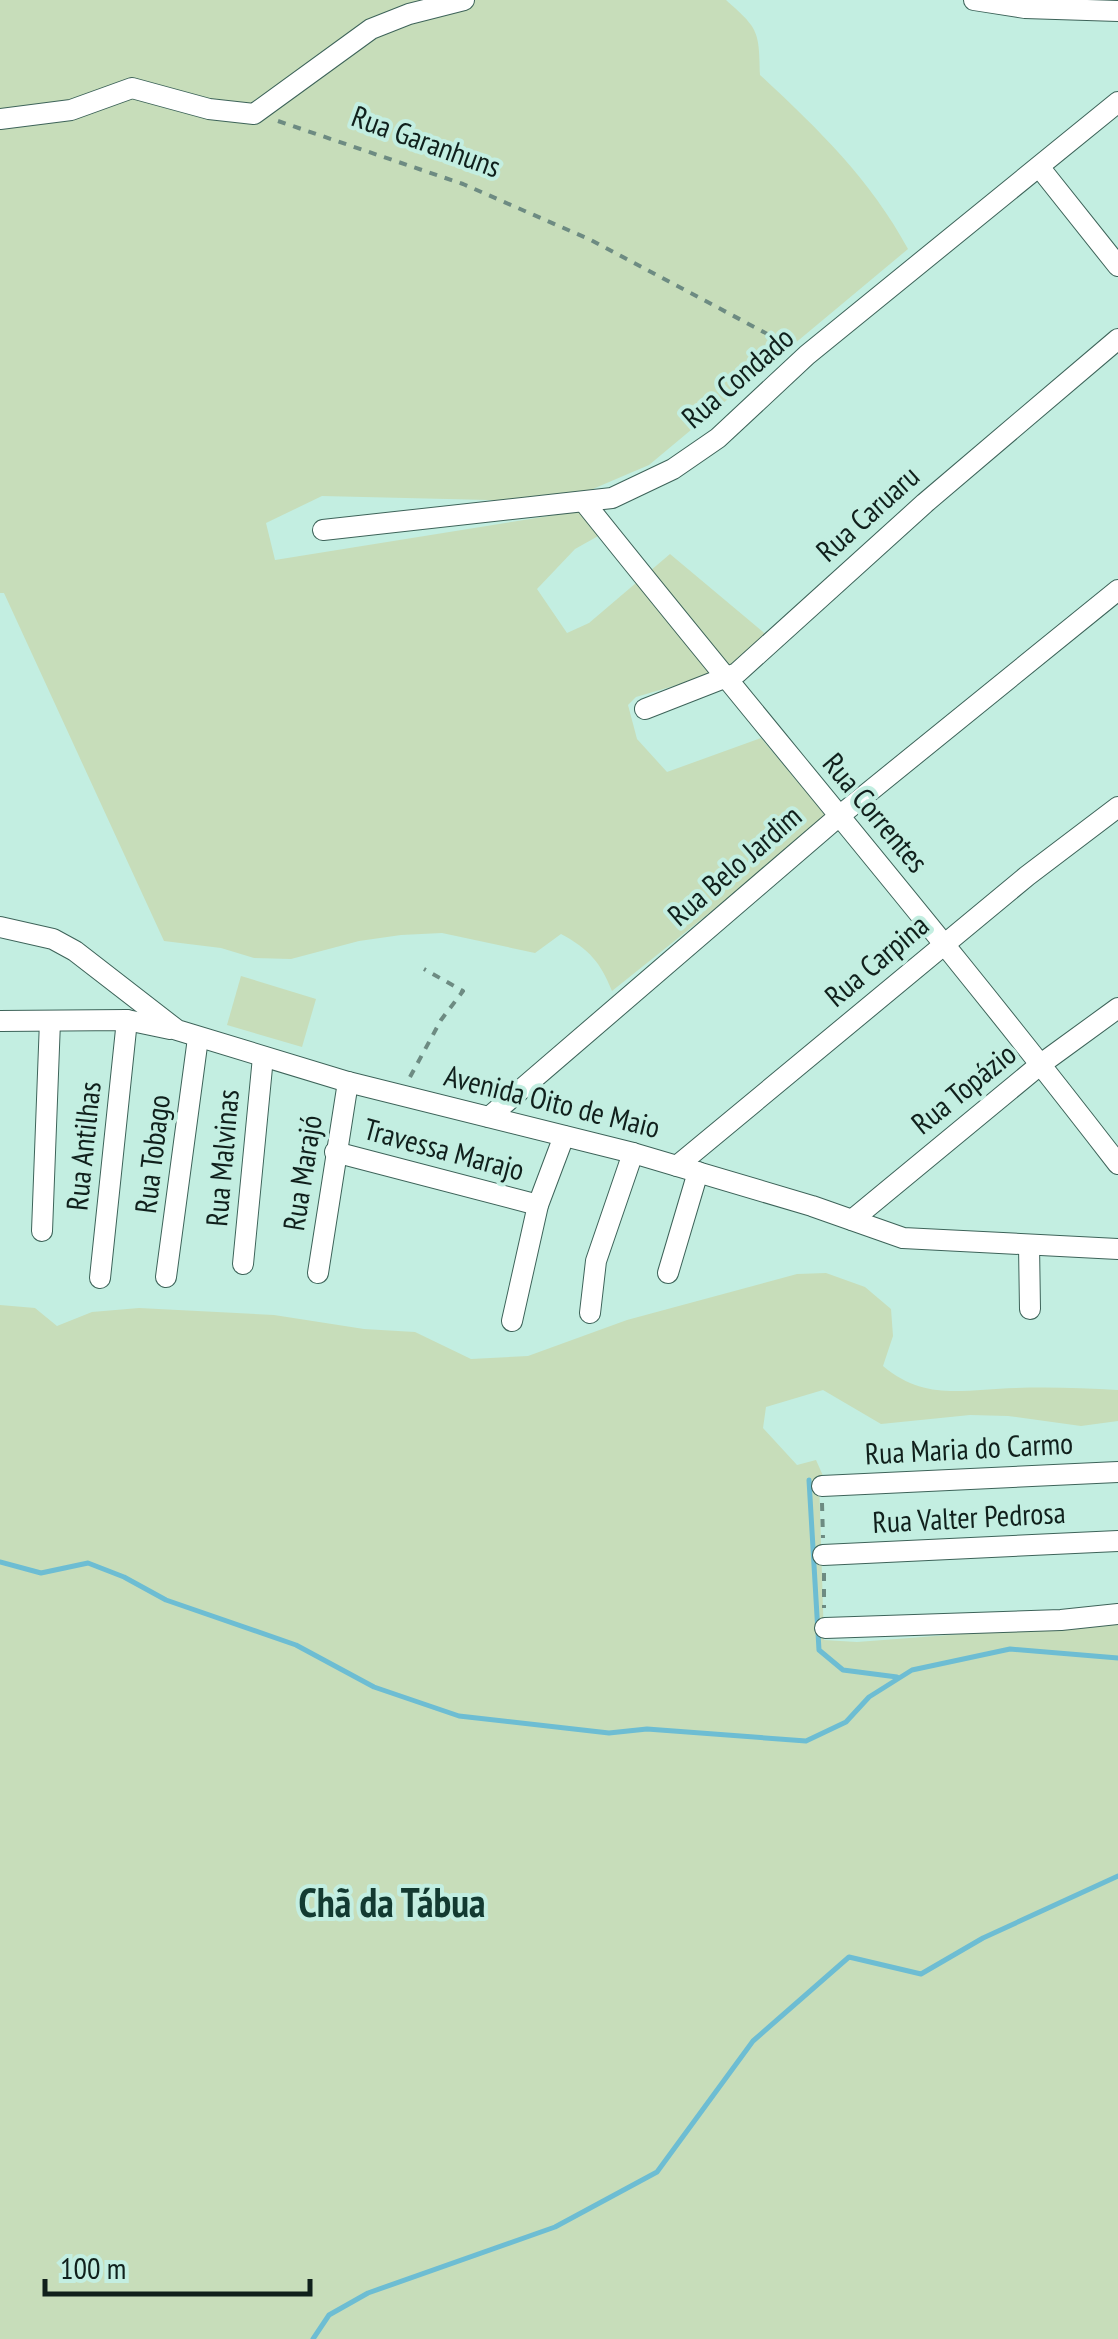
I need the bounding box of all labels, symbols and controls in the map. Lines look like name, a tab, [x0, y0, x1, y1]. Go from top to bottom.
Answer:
street label: Rua Garanhuns	[347, 96, 506, 186]
street label: Rua Condado	[673, 318, 801, 436]
street label: Rua Caruaru	[807, 456, 927, 569]
street label: Rua Correntes	[815, 744, 937, 880]
street label: Rua Belo Jardim	[659, 796, 809, 934]
street label: Rua Carpina	[816, 905, 936, 1015]
street label: Rua Topázio	[903, 1034, 1023, 1142]
street label: Avenida Oito de Maio	[440, 1055, 664, 1146]
street label: Rua Antilhas	[56, 1079, 109, 1212]
street label: Rua Malvinas	[196, 1088, 247, 1228]
street label: Rua Tobago	[125, 1092, 178, 1215]
street label: Travessa Marajo	[360, 1108, 529, 1189]
street label: Rua Marajó	[273, 1112, 330, 1233]
street label: Rua Maria do Carmo	[864, 1423, 1074, 1472]
street label: Rua Valter Pedrosa	[872, 1492, 1066, 1541]
district label: Chã da Tábua	[298, 1876, 486, 1928]
scale bar	[45, 2234, 310, 2296]
text: 100 m	[60, 2248, 126, 2287]

